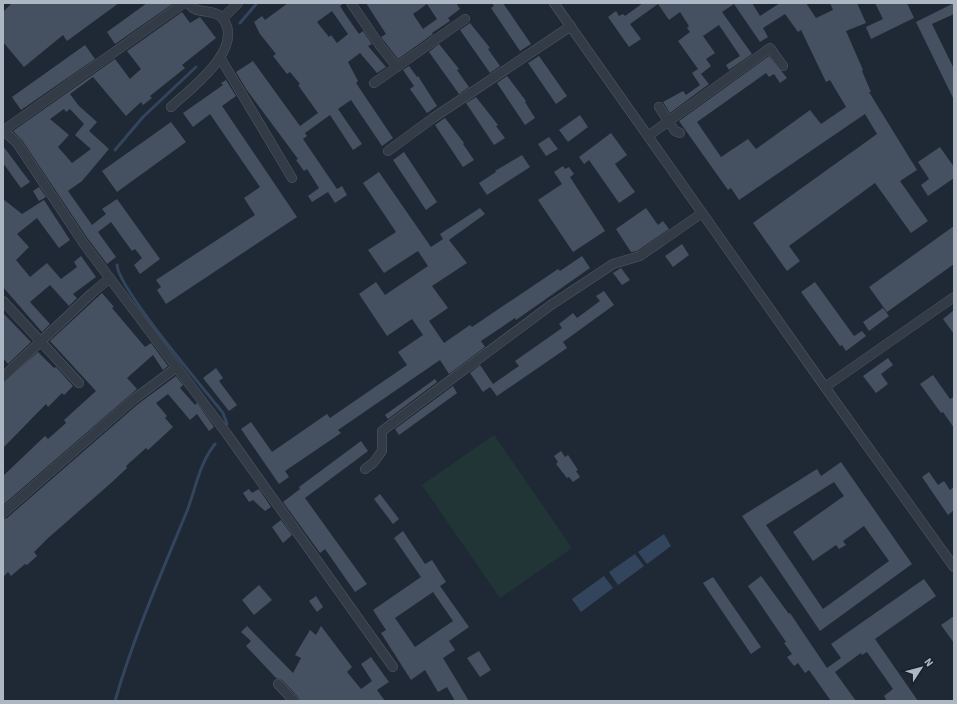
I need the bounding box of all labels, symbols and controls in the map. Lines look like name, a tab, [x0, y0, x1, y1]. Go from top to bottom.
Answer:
north arrow	[901, 648, 941, 688]
text: N	[920, 655, 937, 670]

